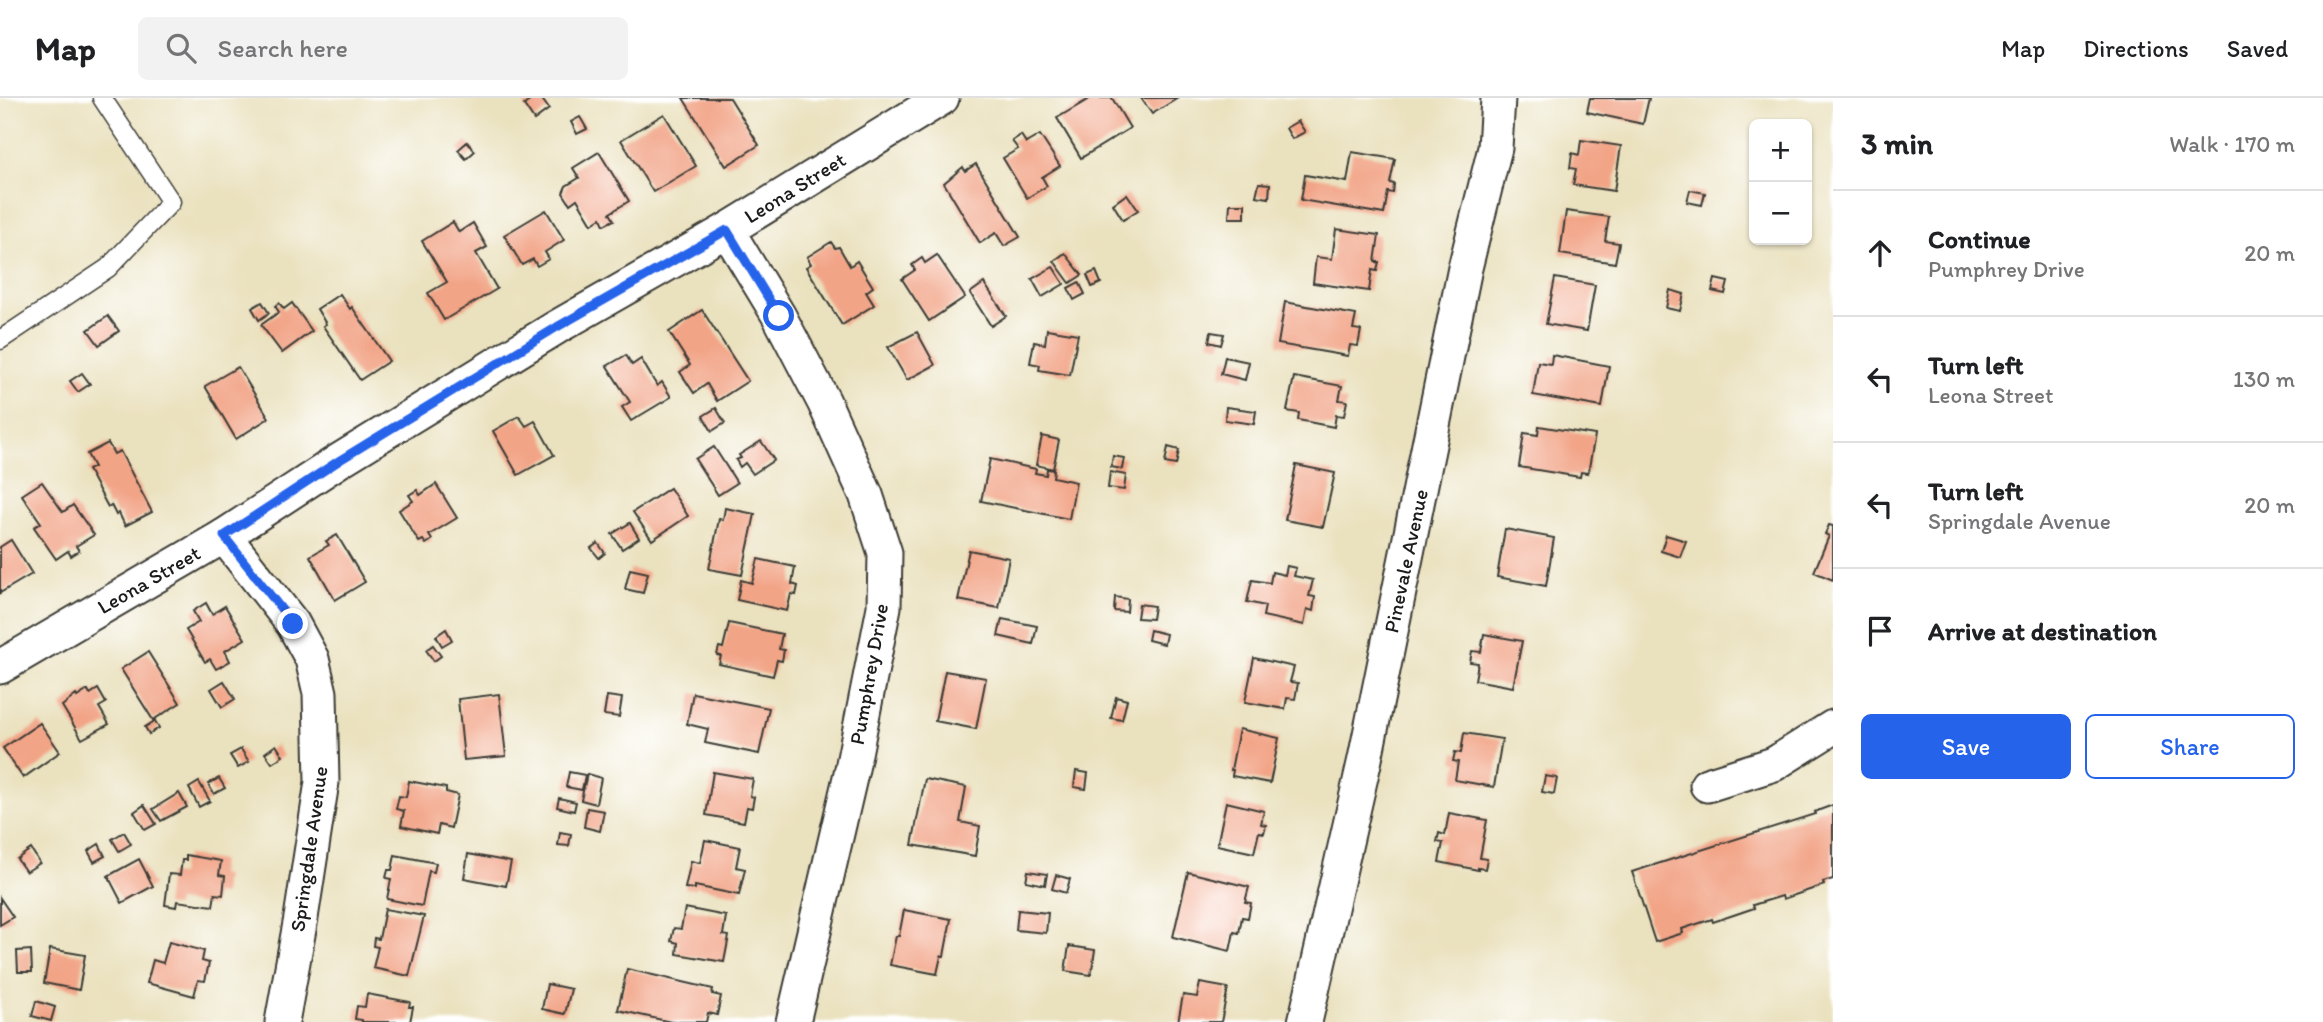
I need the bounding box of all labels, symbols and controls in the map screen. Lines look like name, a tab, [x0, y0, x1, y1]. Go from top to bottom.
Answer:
search box	[138, 17, 628, 80]
text: Map	[35, 29, 96, 68]
icon: search	[162, 29, 200, 67]
text: Search here	[218, 32, 348, 64]
text: Map	[2001, 34, 2045, 63]
text: Directions	[2083, 34, 2189, 63]
text: Saved	[2227, 34, 2288, 63]
map controls	[1749, 119, 1812, 245]
button: +	[1749, 119, 1812, 182]
text: 3 min	[1861, 125, 1933, 162]
text: Walk · 170 m	[2169, 130, 2295, 158]
street label: Leona Street	[739, 147, 850, 229]
button: −	[1749, 182, 1812, 245]
text: Continue	[1928, 223, 2031, 255]
icon: ahead	[1861, 234, 1899, 272]
text: 20 m	[2244, 239, 2295, 267]
text: Pumphrey Drive	[1928, 255, 2085, 283]
route start	[763, 300, 794, 331]
text: Turn left	[1928, 349, 2024, 381]
icon: left	[1861, 360, 1899, 398]
text: 130 m	[2233, 365, 2295, 393]
text: Leona Street	[1928, 381, 2054, 409]
text: Turn left	[1928, 475, 2024, 507]
icon: left	[1861, 486, 1899, 524]
street label: Pinevale Avenue	[1378, 487, 1433, 635]
text: 20 m	[2244, 491, 2295, 519]
text: Springdale Avenue	[1928, 507, 2111, 535]
street label: Leona Street	[93, 540, 205, 619]
street label: Pumphrey Drive	[844, 601, 893, 746]
route end	[277, 608, 308, 639]
icon: arrive	[1861, 612, 1899, 650]
text: Arrive at destination	[1928, 615, 2157, 647]
button: Save	[1861, 714, 2071, 779]
button: Share	[2085, 714, 2295, 779]
street label: Springdale Avenue	[285, 765, 332, 933]

